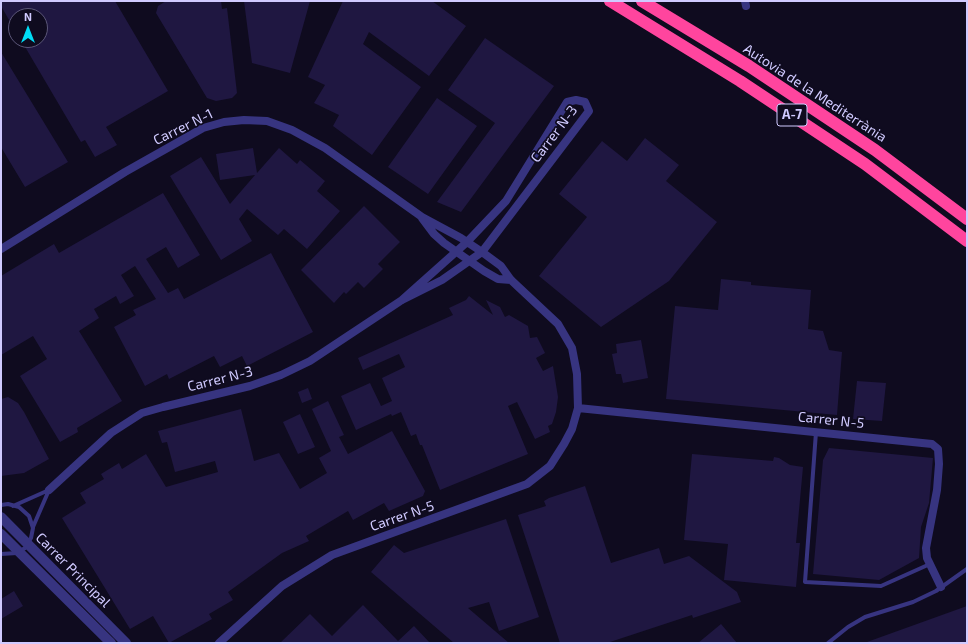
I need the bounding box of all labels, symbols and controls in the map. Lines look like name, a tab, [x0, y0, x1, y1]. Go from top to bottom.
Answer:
north arrow	[8, 8, 48, 48]
text: N	[24, 10, 32, 23]
street label: Autovia de la Mediterrània	[740, 40, 890, 146]
street label: Carrer N-3	[527, 102, 581, 166]
road number: A-7	[777, 104, 807, 126]
street label: Carrer N-1	[150, 105, 216, 149]
street label: Carrer N-3	[186, 363, 254, 395]
street label: Carrer N-5	[797, 408, 865, 432]
street label: Carrer N-5	[368, 497, 436, 535]
street label: Carrer Principal	[32, 529, 114, 611]

